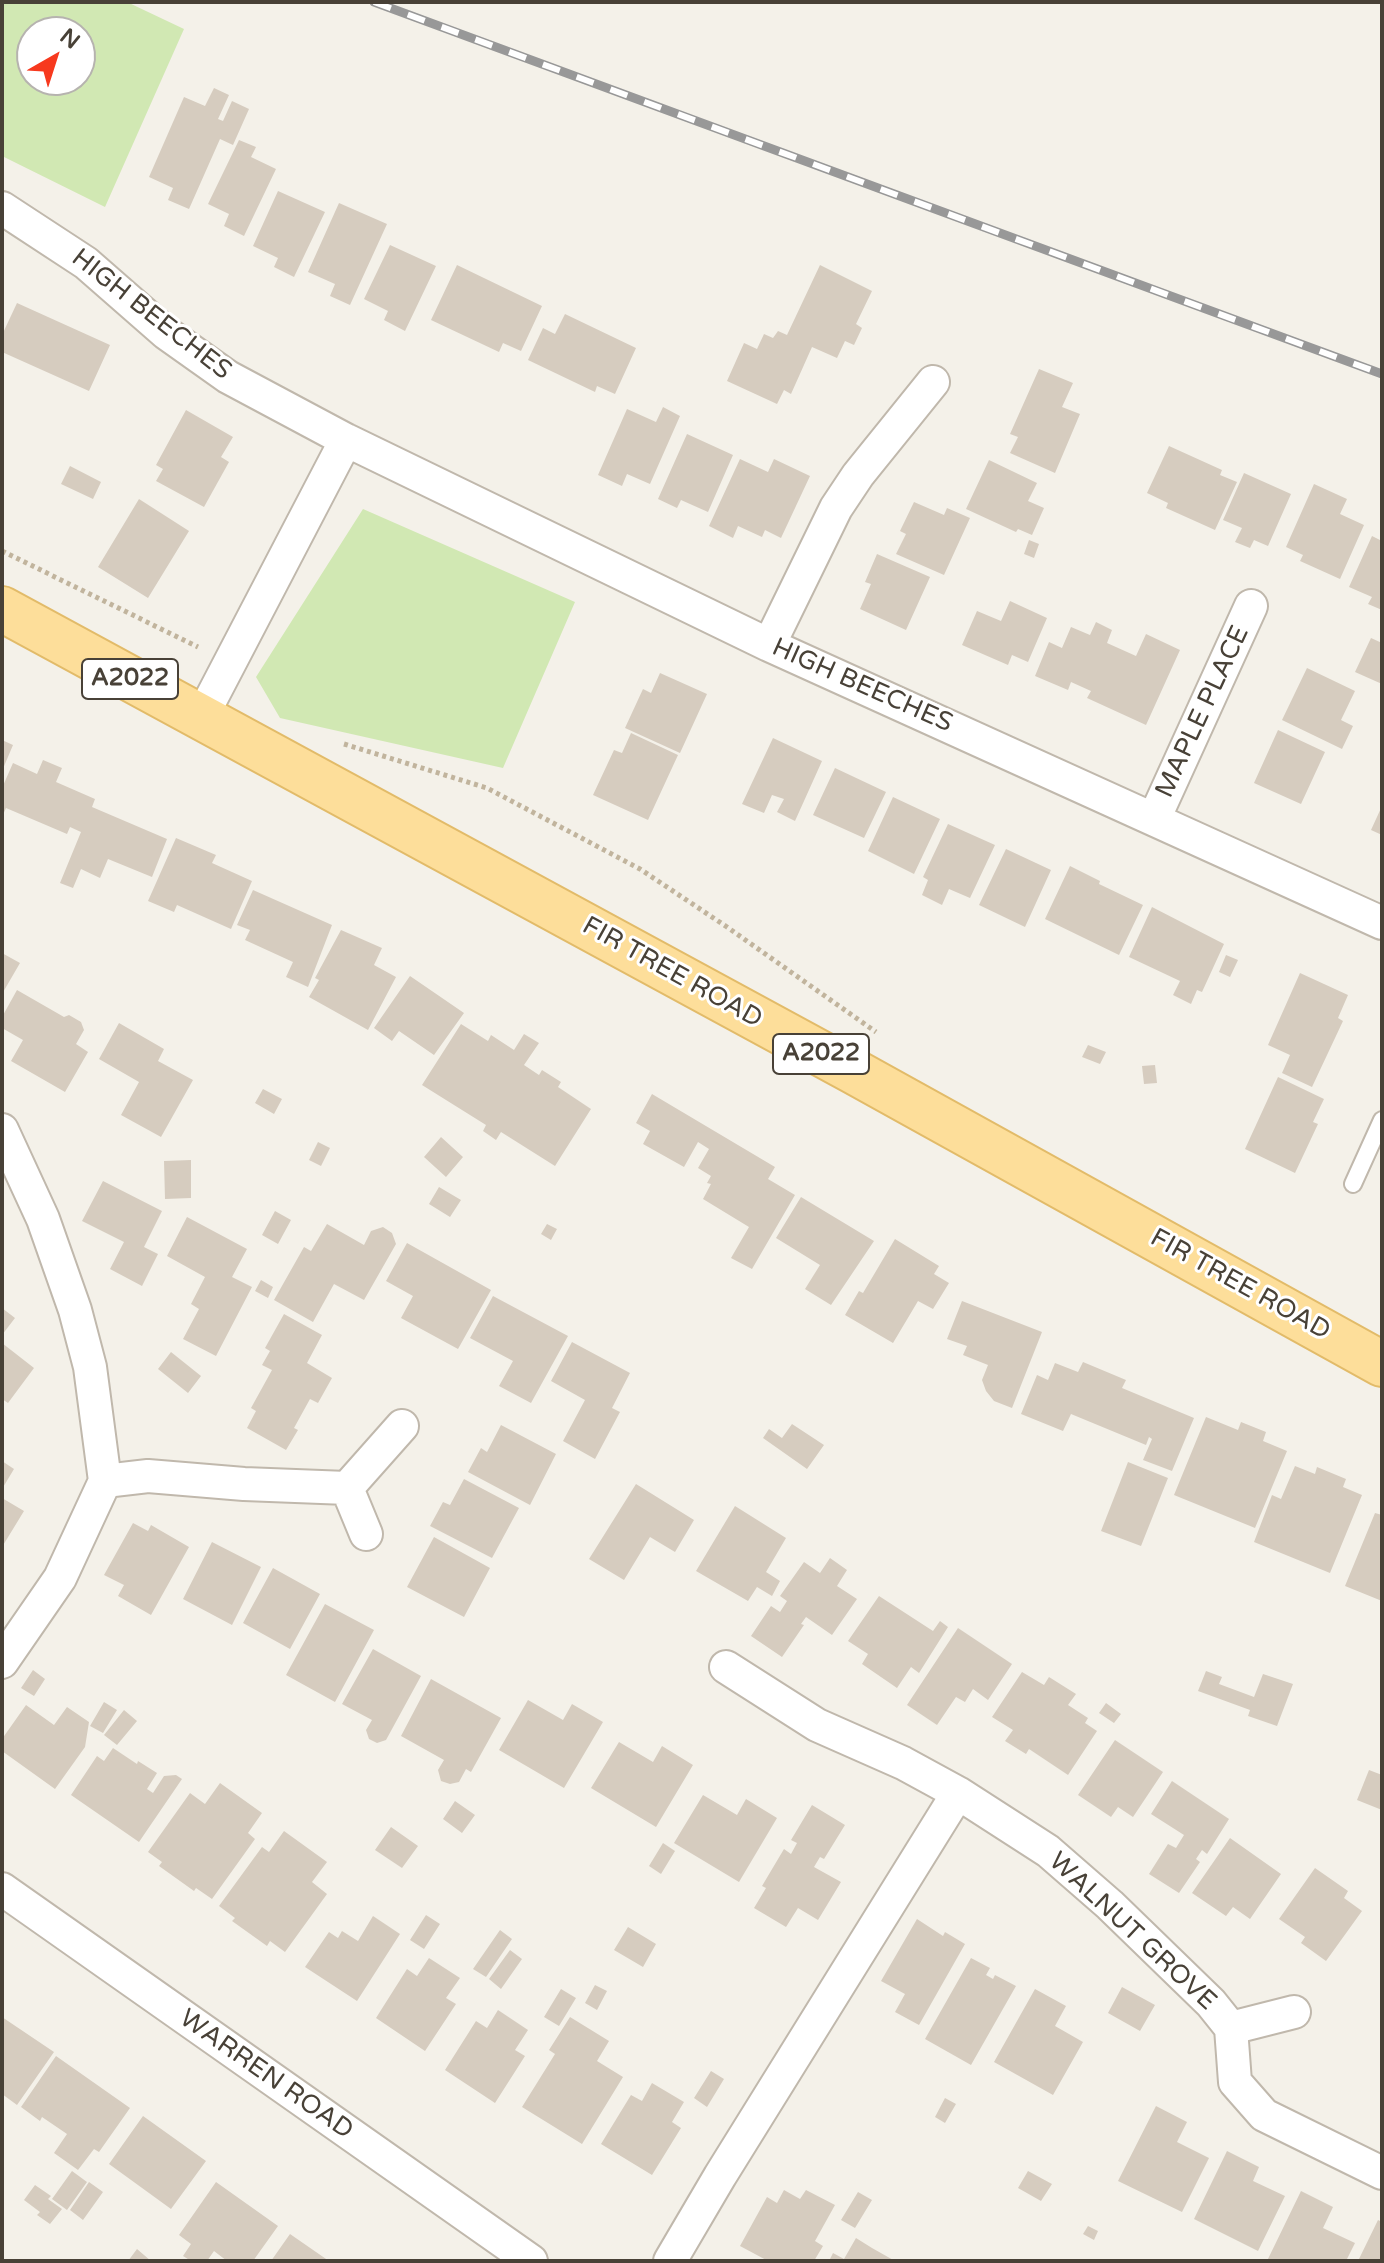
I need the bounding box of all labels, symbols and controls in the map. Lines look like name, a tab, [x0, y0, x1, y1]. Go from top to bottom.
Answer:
north arrow	[16, 16, 96, 96]
text: N	[55, 23, 85, 55]
street label: HIGH BEECHES	[65, 243, 237, 387]
street label: MAPLE PLACE	[1150, 621, 1256, 803]
street label: HIGH BEECHES	[767, 632, 957, 740]
road number: A2022	[82, 659, 178, 699]
street label: FIR TREE ROAD	[577, 911, 767, 1035]
road number: A2022	[773, 1034, 869, 1074]
street label: FIR TREE ROAD	[1145, 1223, 1335, 1347]
street label: WALNUT GROVE	[1042, 1846, 1222, 2018]
street label: WARREN ROAD	[173, 2003, 359, 2147]

